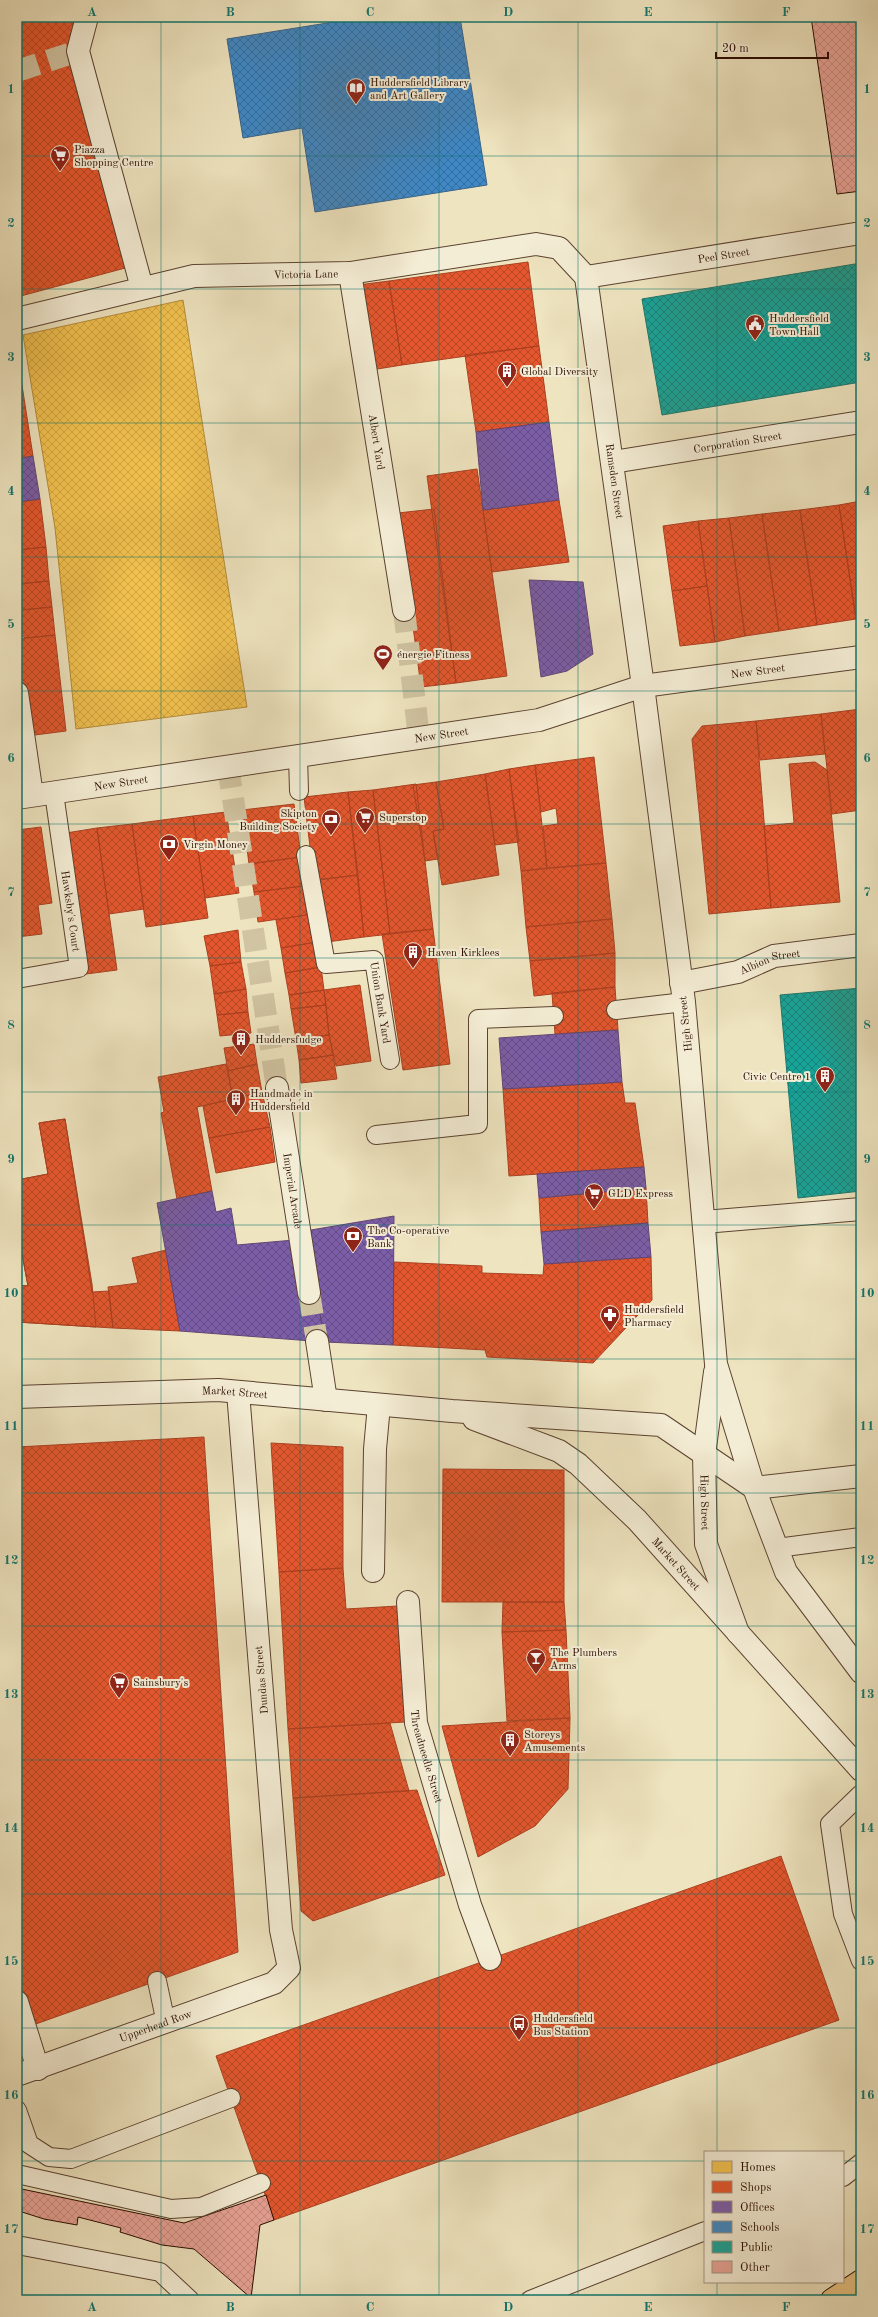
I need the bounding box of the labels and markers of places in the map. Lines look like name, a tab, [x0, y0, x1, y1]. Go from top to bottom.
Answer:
library icon: Huddersfield Library and Art Gallery	[345, 77, 367, 105]
place label: Huddersfield Library and Art Gallery	[370, 78, 469, 102]
supermarket icon: Piazza Shopping Centre	[49, 144, 71, 172]
place label: Piazza Shopping Centre	[74, 145, 153, 169]
public building icon: Huddersfield Town Hall	[744, 313, 766, 341]
place label: Huddersfield Town Hall	[769, 314, 829, 338]
building icon: Global Diversity	[496, 360, 518, 388]
place label: Global Diversity	[521, 367, 598, 378]
sports icon: énergie Fitness	[372, 643, 394, 671]
place label: énergie Fitness	[397, 650, 470, 661]
supermarket icon: Superstop	[354, 806, 376, 834]
bank icon: Skipton Building Society	[320, 808, 342, 836]
place label: Skipton Building Society	[239, 809, 317, 833]
place label: Superstop	[379, 813, 427, 824]
bank icon: Virgin Money	[158, 833, 180, 861]
place label: Virgin Money	[183, 840, 248, 851]
building icon: Haven Kirklees	[402, 941, 424, 969]
place label: Haven Kirklees	[427, 948, 500, 959]
building icon: Huddersfudge	[230, 1028, 252, 1056]
place label: Huddersfudge	[255, 1035, 322, 1046]
building icon: Civic Centre 1	[814, 1065, 836, 1093]
place label: Civic Centre 1	[743, 1072, 811, 1083]
building icon: Handmade in Huddersfield	[225, 1088, 247, 1116]
place label: Handmade in Huddersfield	[250, 1089, 313, 1113]
supermarket icon: GLD Express	[583, 1182, 605, 1210]
place label: GLD Express	[608, 1189, 673, 1200]
bank icon: The Co-operative Bank	[342, 1225, 364, 1253]
place label: The Co-operative Bank	[367, 1226, 449, 1250]
pharmacy icon: Huddersfield Pharmacy	[599, 1304, 621, 1332]
place label: Huddersfield Pharmacy	[624, 1305, 684, 1329]
bar icon: The Plumbers Arms	[525, 1647, 547, 1675]
place label: The Plumbers Arms	[550, 1648, 617, 1672]
supermarket icon: Sainsbury's	[108, 1671, 130, 1699]
place label: Sainsbury's	[133, 1678, 188, 1689]
building icon: Storeys Amusements	[499, 1729, 521, 1757]
place label: Storeys Amusements	[524, 1730, 585, 1754]
bus stop icon: Huddersfield Bus Station	[508, 2013, 530, 2041]
place label: Huddersfield Bus Station	[533, 2014, 593, 2038]

